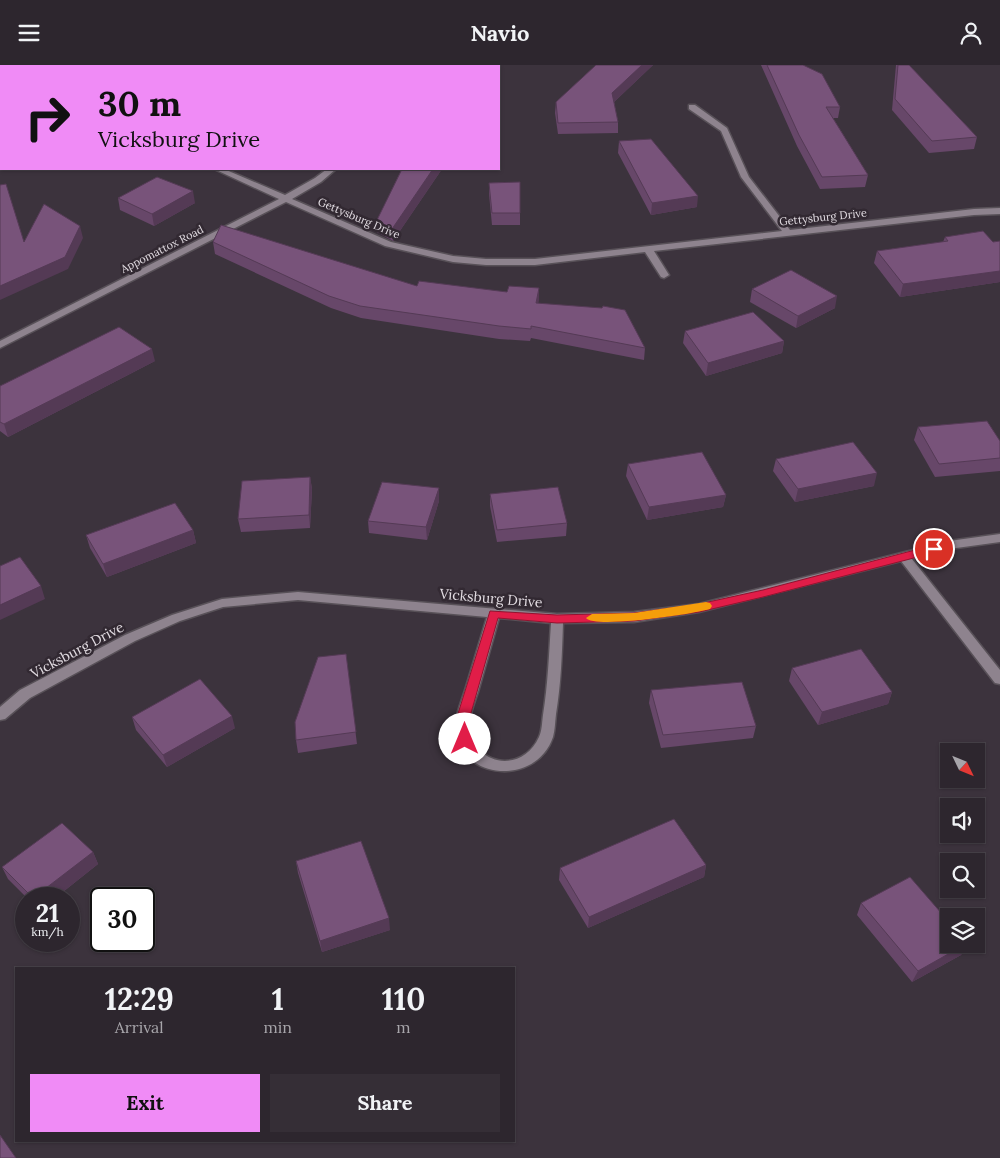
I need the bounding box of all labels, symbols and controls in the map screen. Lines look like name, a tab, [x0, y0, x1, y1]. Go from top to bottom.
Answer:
icon: menu	[15, 19, 43, 47]
text: Navio	[470, 19, 530, 47]
icon: person	[957, 19, 985, 47]
text: 30 m	[98, 81, 181, 126]
icon: right	[15, 85, 80, 150]
text: Vicksburg Drive	[98, 125, 260, 153]
street label: Gettysburg Drive	[316, 194, 402, 242]
street label: Gettysburg Drive	[779, 205, 868, 229]
street label: Appomattox Road	[117, 222, 206, 276]
pin	[913, 528, 955, 570]
icon: arrive	[920, 535, 948, 563]
street label: Vicksburg Drive	[438, 584, 544, 612]
street label: Vicksburg Drive	[26, 618, 127, 683]
position arrow	[438, 712, 490, 764]
north arrow	[940, 743, 985, 787]
map controls	[940, 743, 985, 953]
button: sound	[940, 798, 985, 843]
button: search	[940, 853, 985, 898]
speed limit sign: 30	[90, 887, 155, 952]
text: 21	[36, 897, 59, 929]
button: layers	[940, 908, 985, 953]
text: km/h	[31, 924, 64, 939]
text: 12:29	[105, 980, 174, 1018]
text: 1	[272, 980, 284, 1018]
text: 110	[382, 980, 425, 1018]
text: Arrival	[115, 1017, 164, 1037]
text: min	[263, 1017, 292, 1037]
text: m	[396, 1017, 411, 1037]
button: Exit	[30, 1074, 260, 1132]
button: Share	[270, 1074, 500, 1132]

